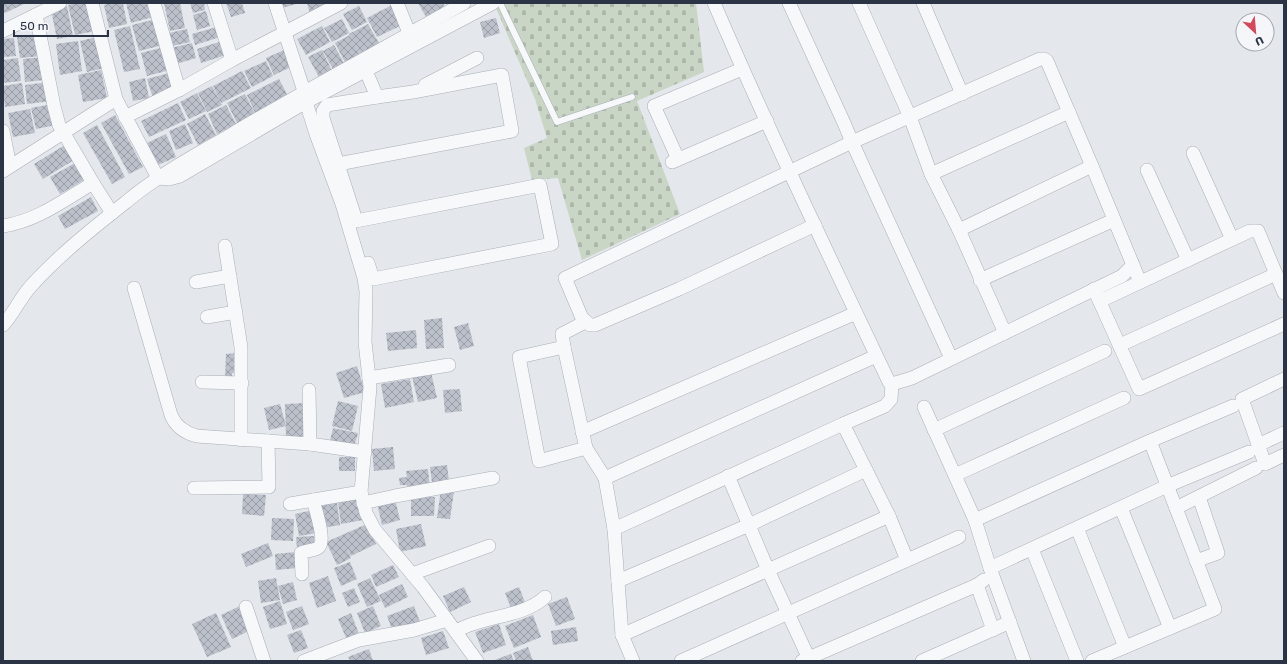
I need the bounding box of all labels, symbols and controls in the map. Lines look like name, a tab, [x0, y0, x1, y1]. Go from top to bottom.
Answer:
scale bar	[14, 12, 108, 38]
north arrow	[1235, 12, 1275, 52]
text: 50 m	[20, 19, 48, 33]
text: U	[1253, 33, 1266, 48]

